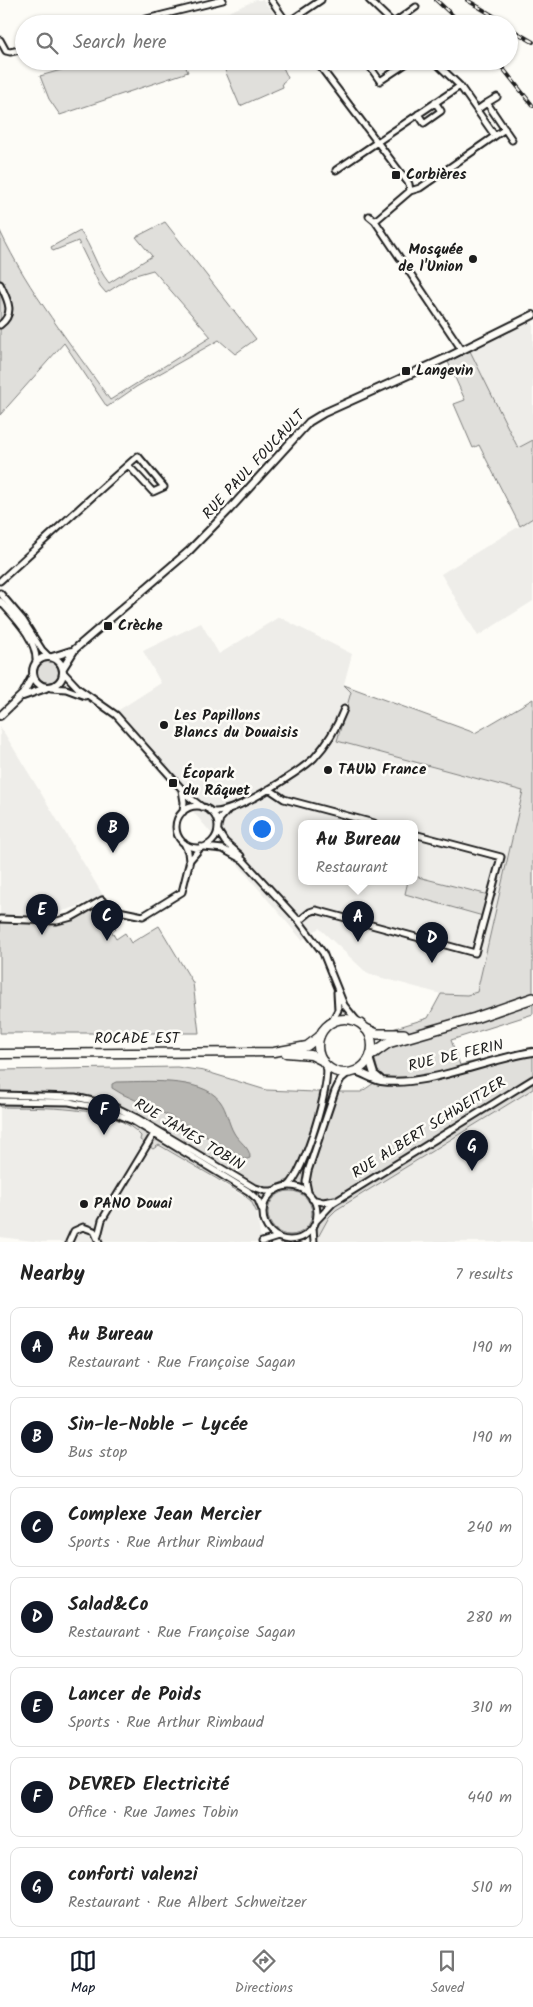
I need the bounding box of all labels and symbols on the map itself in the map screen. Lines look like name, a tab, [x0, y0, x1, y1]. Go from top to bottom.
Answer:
place label: Corbières	[406, 163, 467, 187]
marker: Corbières	[390, 169, 402, 181]
place label: Mosquée de l'Union	[398, 238, 464, 279]
marker: Mosquée de l'Union	[467, 253, 479, 265]
place label: Langevin	[416, 359, 473, 383]
marker: Langevin	[400, 365, 412, 377]
street label: RUE PAUL FOUCAULT	[197, 403, 313, 525]
place label: Crèche	[118, 614, 163, 638]
marker: Crèche	[102, 620, 114, 632]
place label: Les Papillons Blancs du Douaisis	[174, 704, 298, 745]
marker: Les Papillons Blancs du Douaisis	[158, 719, 170, 731]
place label: TAUW France	[338, 758, 427, 782]
place label: Écopark du Râquet	[183, 762, 250, 803]
marker: TAUW France	[322, 764, 334, 776]
marker: Écopark du Râquet	[167, 777, 179, 789]
pin: B	[97, 812, 129, 853]
your location	[249, 816, 275, 842]
pin: E	[26, 894, 58, 935]
pin: C	[91, 900, 123, 941]
pin: A	[342, 901, 374, 942]
pin: D	[416, 922, 448, 963]
street label: ROCADE EST	[94, 1027, 182, 1051]
street label: RUE DE FERIN	[406, 1033, 506, 1079]
street label: RUE ALBERT SCHWEITZER	[347, 1071, 511, 1185]
street label: RUE JAMES TOBIN	[129, 1093, 249, 1177]
pin: F	[88, 1094, 120, 1135]
pin: G	[456, 1130, 488, 1171]
place label: PANO Douai	[94, 1192, 173, 1216]
marker: PANO Douai	[78, 1198, 90, 1210]

